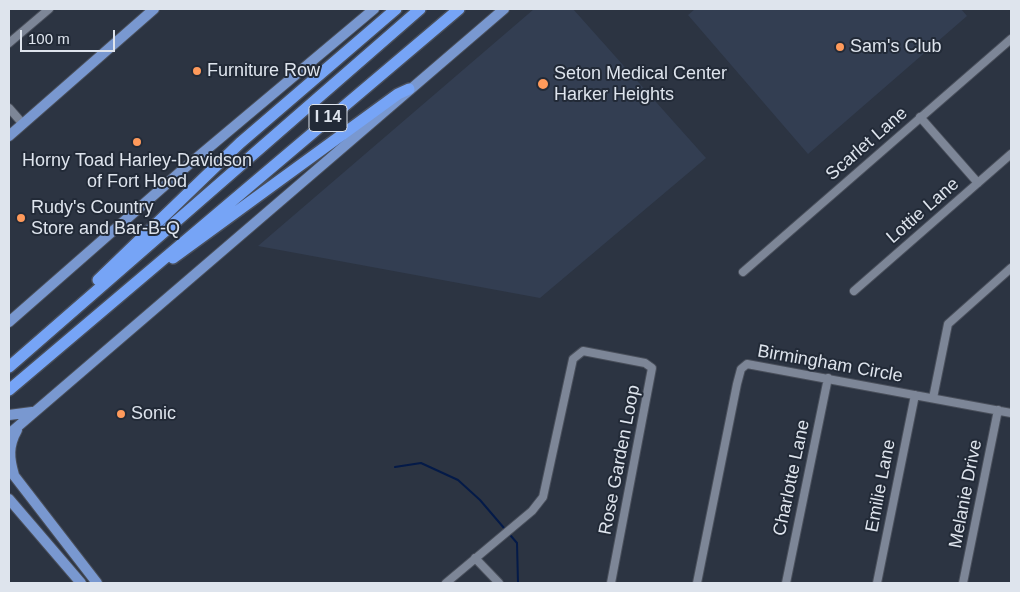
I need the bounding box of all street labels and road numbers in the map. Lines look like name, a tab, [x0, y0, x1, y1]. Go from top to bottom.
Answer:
street label: Scarlet Lane	[822, 103, 912, 185]
road number: I 14	[309, 105, 347, 132]
street label: Lottie Lane	[882, 174, 964, 248]
street label: Birmingham Circle	[756, 341, 904, 387]
street label: Rose Garden Loop	[595, 383, 645, 537]
street label: Charlotte Lane	[769, 418, 815, 538]
street label: Emilie Lane	[861, 438, 901, 534]
street label: Melanie Drive	[945, 438, 987, 550]

